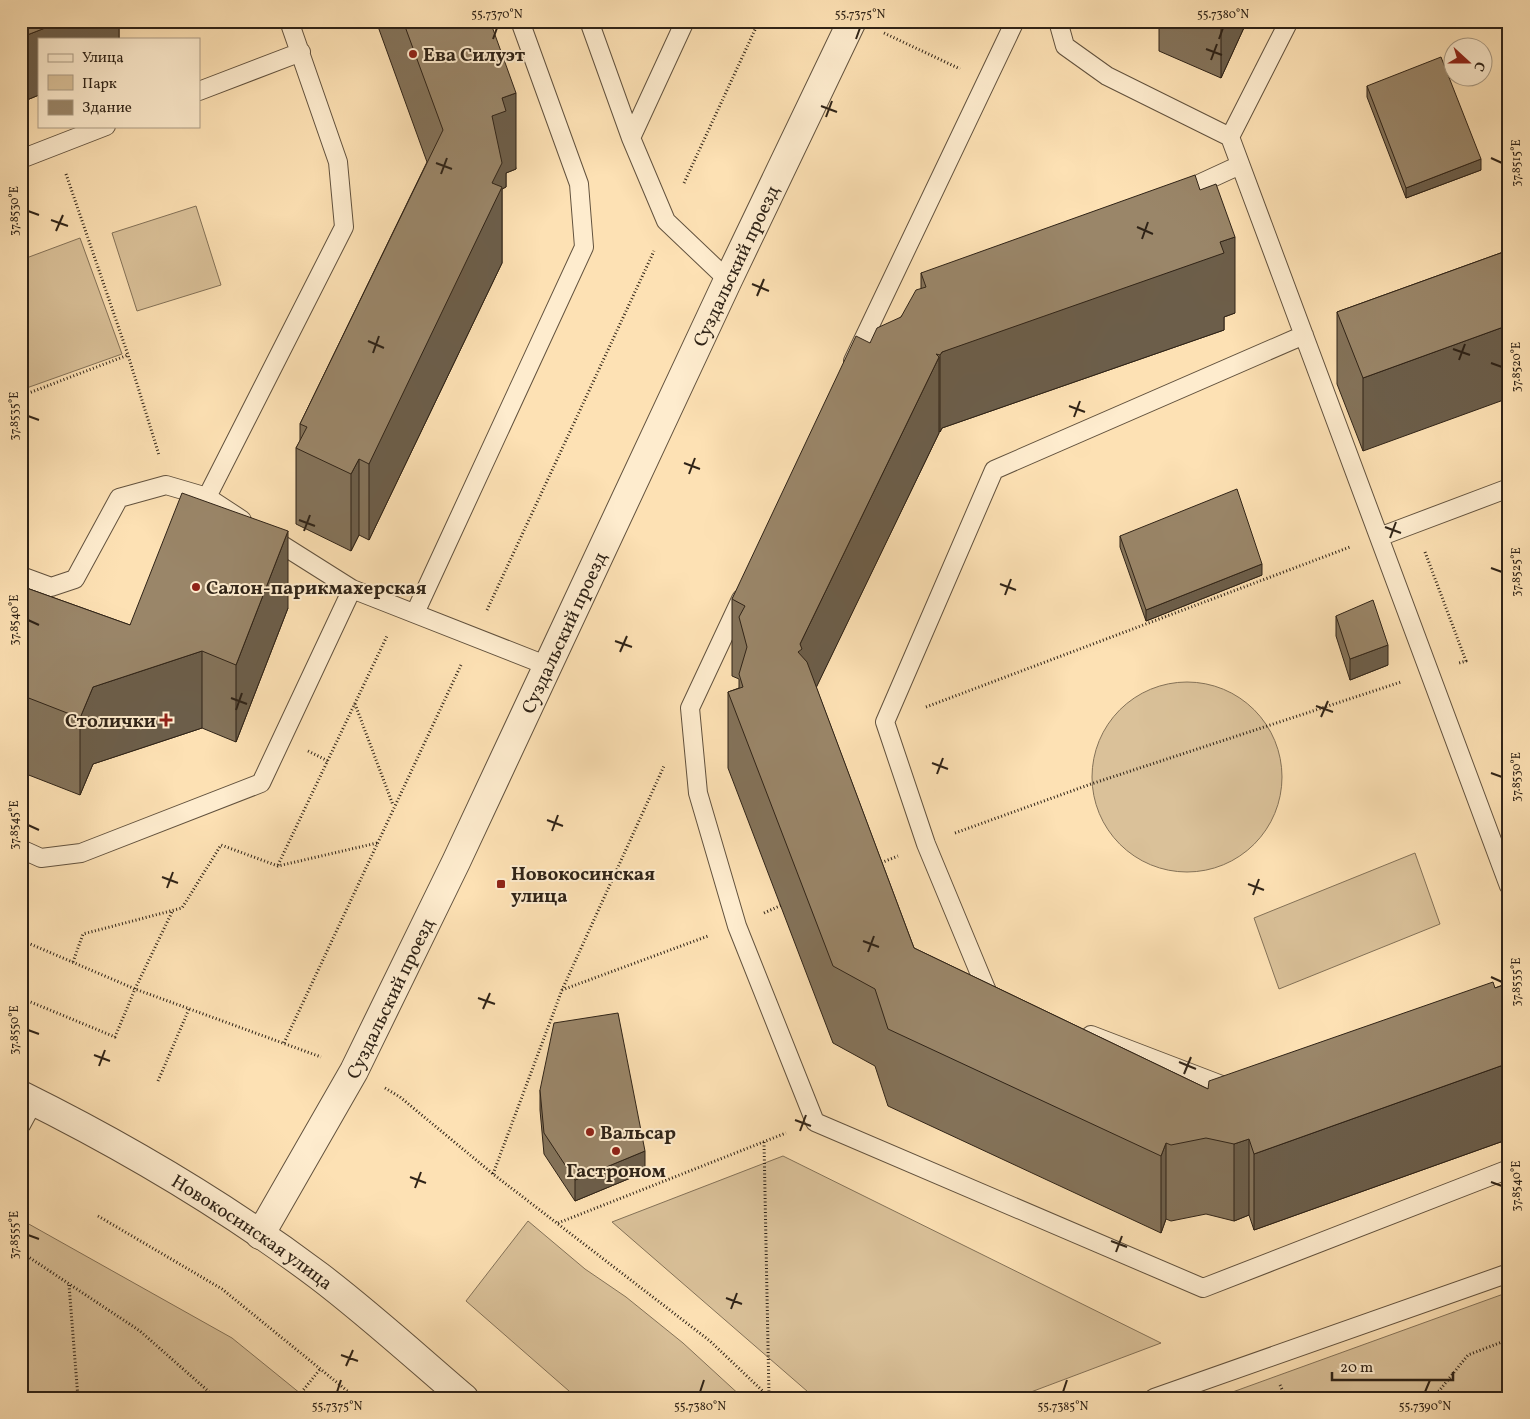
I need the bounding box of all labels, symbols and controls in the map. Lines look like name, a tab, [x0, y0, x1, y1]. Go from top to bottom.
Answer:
text: 55.7370°N	[471, 7, 523, 23]
text: 55.7375°N	[835, 7, 885, 23]
text: 55.7380°N	[1197, 7, 1249, 23]
legend	[38, 38, 200, 128]
north arrow	[1442, 38, 1492, 88]
place label: Ева Силуэт	[423, 43, 526, 69]
text: Улица	[82, 48, 124, 69]
marker: Ева Силуэт	[407, 48, 419, 60]
text: С	[1468, 59, 1489, 74]
text: Парк	[82, 74, 117, 95]
text: Здание	[82, 98, 132, 119]
text: 37.8515°E	[1509, 139, 1525, 187]
street label: Суздальский проезд	[688, 181, 786, 351]
text: 37.8530°E	[7, 186, 23, 236]
text: 37.8520°E	[1509, 342, 1525, 392]
text: 37.8535°E	[7, 392, 23, 440]
text: 37.8525°E	[1509, 547, 1525, 597]
street label: Суздальский проезд	[516, 548, 614, 718]
place label: Салон-парикмахерская	[206, 576, 427, 602]
marker: Салон-парикмахерская	[190, 581, 202, 593]
text: 37.8540°E	[7, 595, 23, 645]
place label: Столички	[65, 709, 156, 735]
marker: Столички	[160, 714, 172, 726]
text: 37.8530°E	[1509, 752, 1525, 802]
text: 37.8545°E	[7, 800, 23, 850]
place label: Новокосинская улица	[511, 862, 655, 910]
marker: Новокосинская улица	[495, 878, 507, 890]
street label: Суздальский проезд	[341, 914, 442, 1084]
text: 37.8535°E	[1509, 958, 1525, 1006]
text: 37.8550°E	[7, 1005, 23, 1055]
place label: Вальсар	[600, 1121, 676, 1147]
marker: Вальсар	[584, 1126, 596, 1138]
marker: Гастроном	[610, 1145, 622, 1157]
place label: Гастроном	[566, 1159, 666, 1185]
text: 37.8540°E	[1509, 1161, 1525, 1211]
street label: Новокосинская улица	[166, 1169, 337, 1297]
text: 37.8555°E	[7, 1211, 23, 1259]
scale bar	[1332, 1349, 1454, 1381]
text: 20 m	[1340, 1358, 1373, 1379]
text: 55.7375°N	[312, 1399, 362, 1415]
text: 55.7380°N	[674, 1399, 726, 1415]
text: 55.7385°N	[1038, 1399, 1089, 1415]
text: 55.7390°N	[1399, 1399, 1451, 1415]

